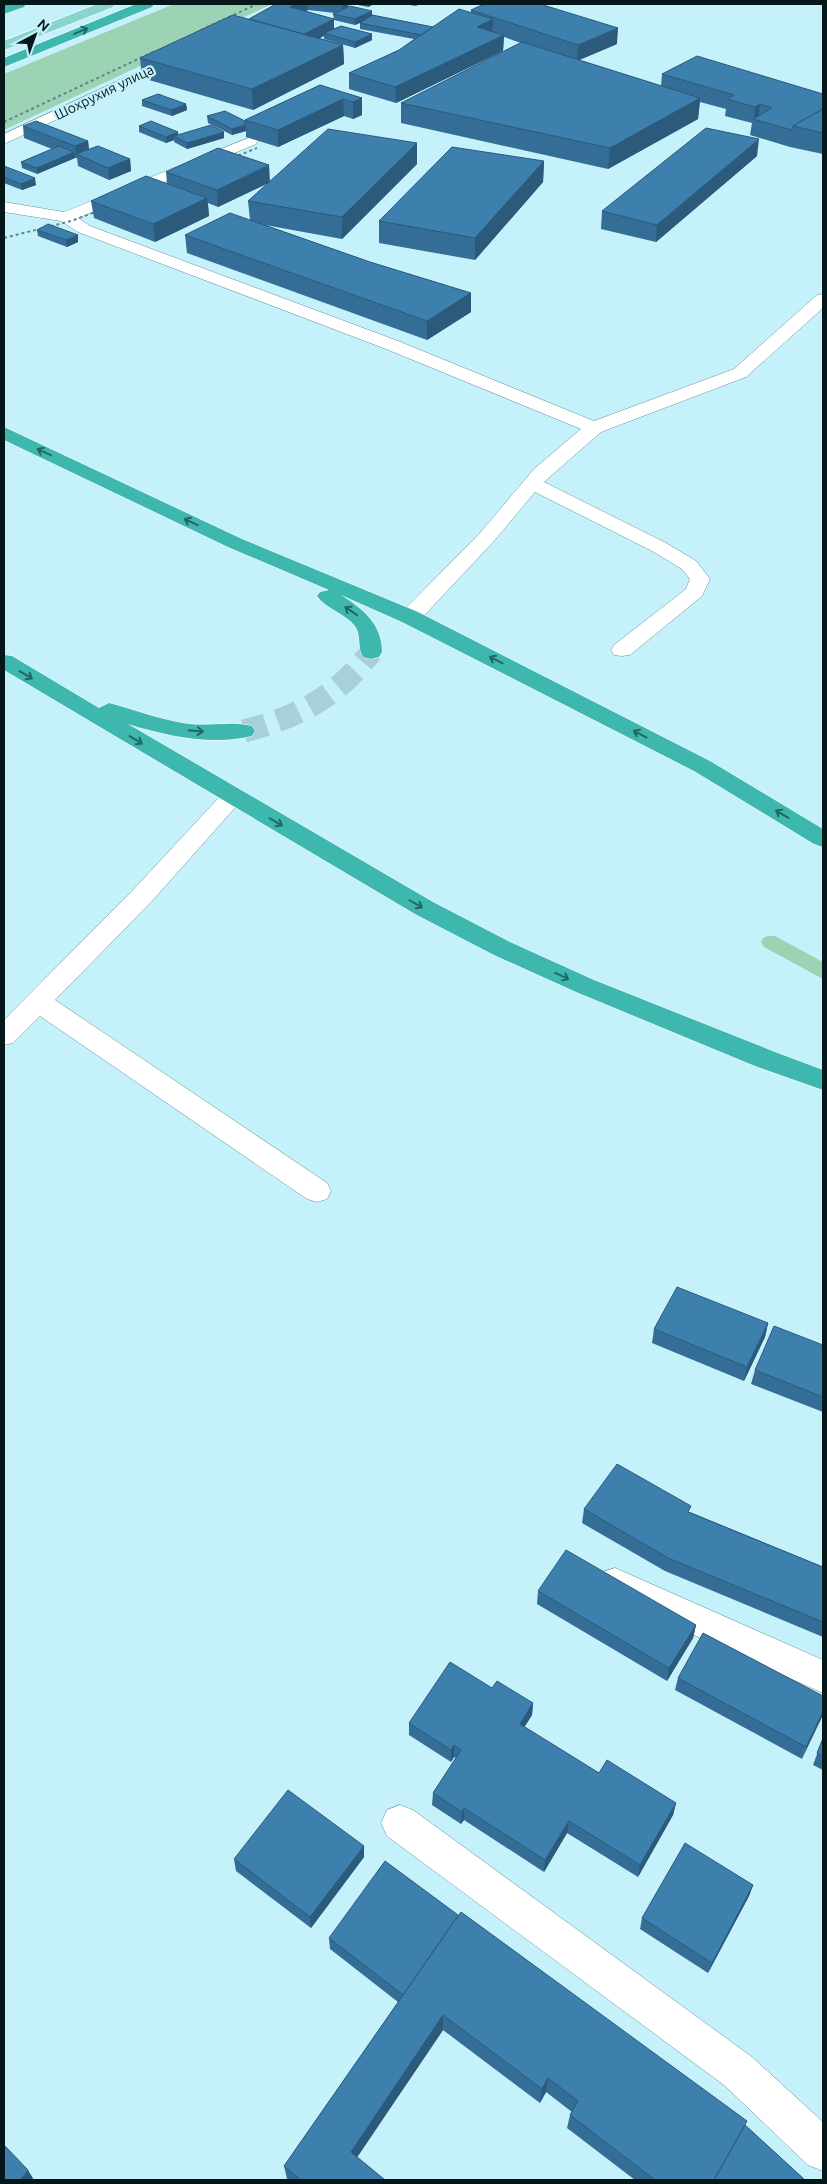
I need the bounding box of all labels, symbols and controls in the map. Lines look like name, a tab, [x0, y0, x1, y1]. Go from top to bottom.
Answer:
north arrow	[10, 10, 60, 60]
text: N	[34, 16, 53, 35]
one-way arrow	[73, 26, 88, 35]
street label: Шохрухия улица	[52, 61, 156, 123]
one-way arrow	[37, 447, 52, 457]
one-way arrow	[184, 517, 199, 526]
one-way arrow	[344, 606, 358, 616]
one-way arrow	[488, 655, 503, 665]
one-way arrow	[19, 670, 33, 680]
one-way arrow	[187, 726, 203, 736]
one-way arrow	[633, 729, 648, 739]
one-way arrow	[128, 735, 142, 745]
one-way arrow	[775, 808, 789, 818]
one-way arrow	[268, 818, 282, 828]
one-way arrow	[409, 899, 423, 909]
one-way arrow	[554, 971, 569, 981]

